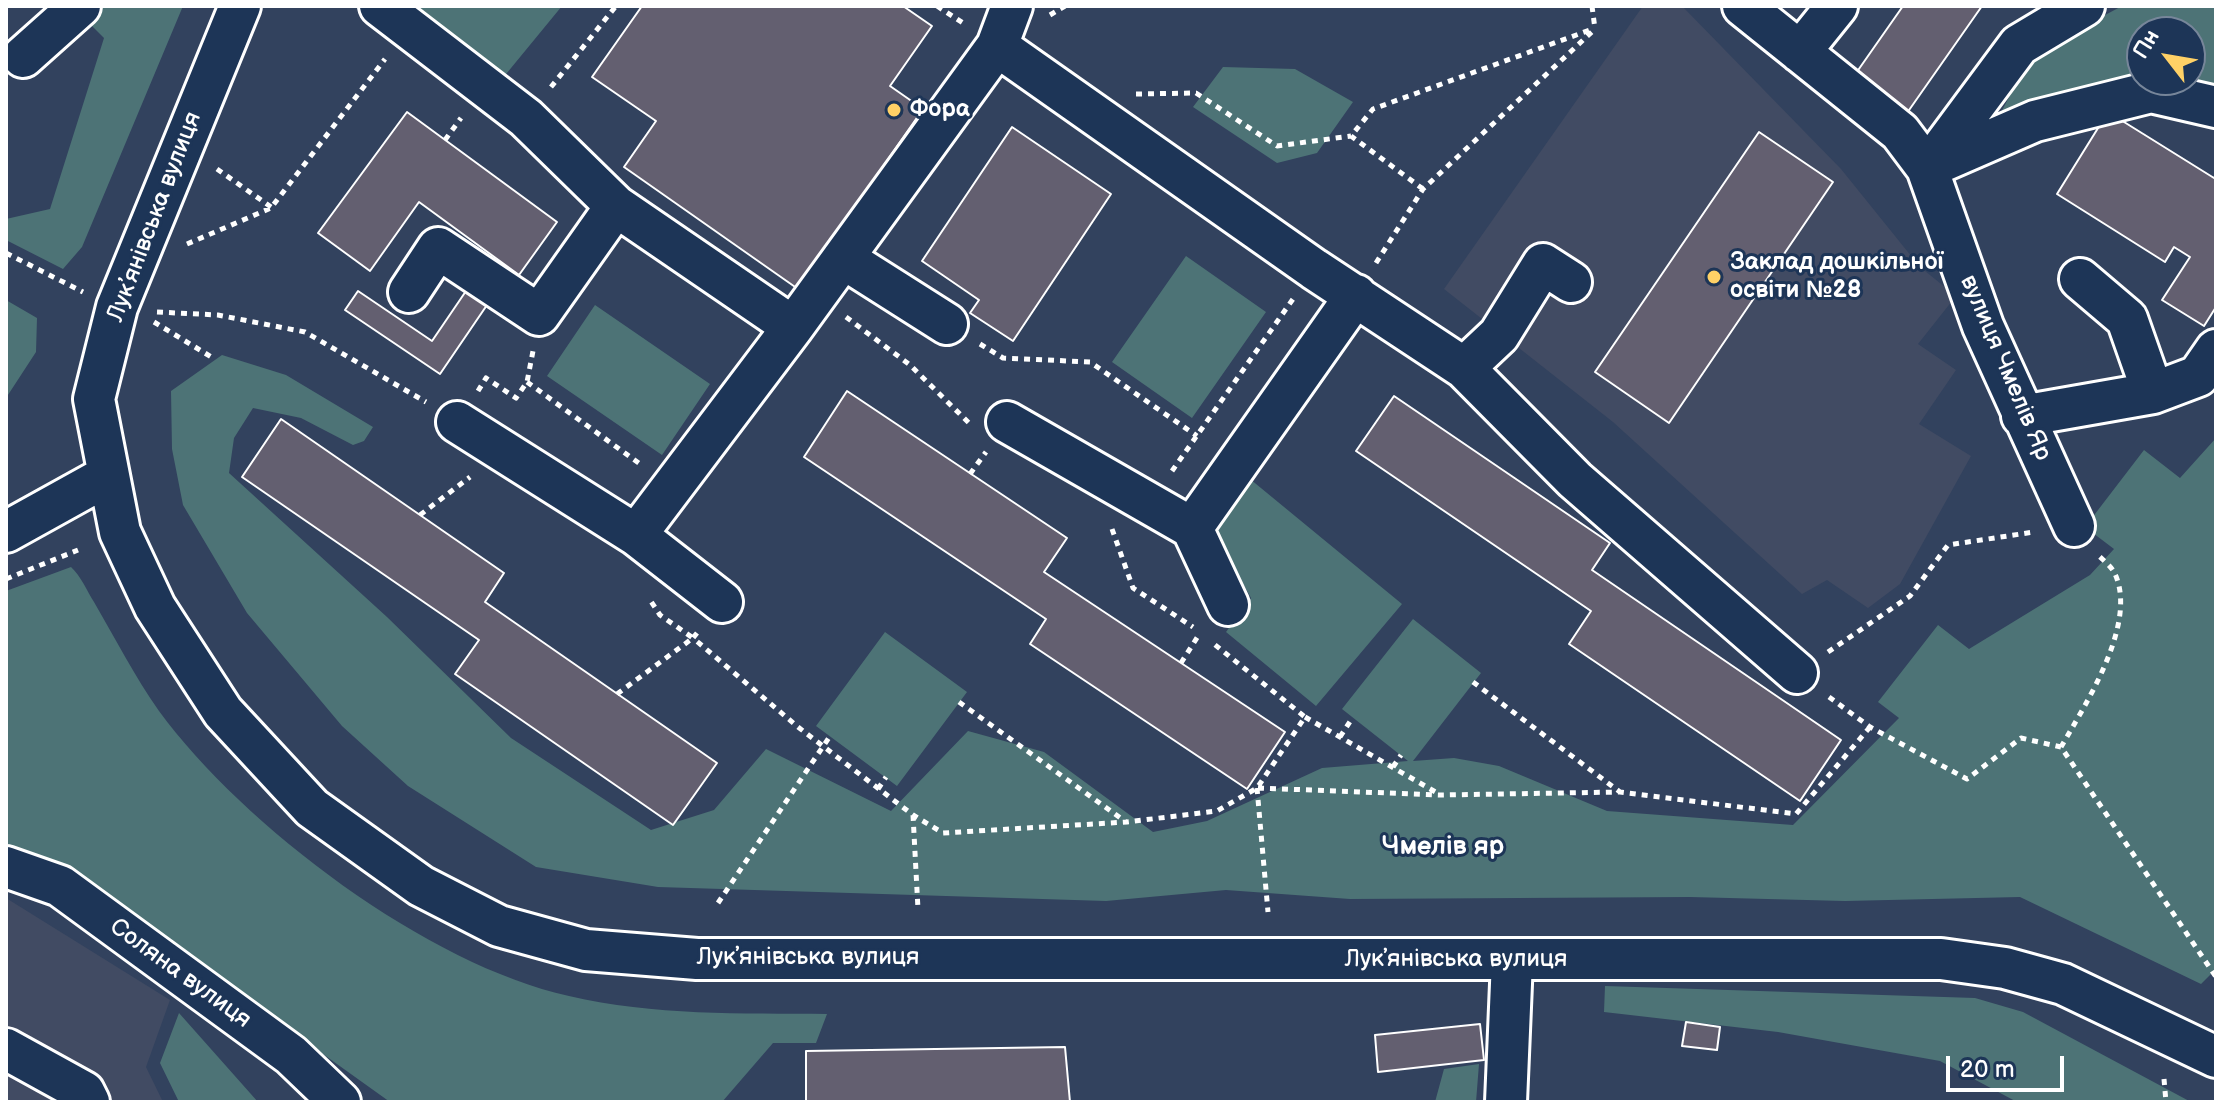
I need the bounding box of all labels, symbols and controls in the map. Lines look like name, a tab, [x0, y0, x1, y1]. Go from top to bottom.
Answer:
north arrow	[2126, 16, 2206, 96]
text: Пн	[2128, 25, 2166, 64]
place label: Фора	[910, 96, 970, 124]
marker: Фора	[885, 101, 903, 119]
street label: Лукʼянівська вулиця	[102, 108, 208, 326]
place label: Заклад дошкільної освіти №28	[1730, 249, 1943, 305]
marker: Заклад дошкільної освіти №28	[1705, 268, 1723, 286]
street label: вулиця Чмелів Яр	[1953, 271, 2057, 465]
district label: Чмелів яр	[1382, 831, 1504, 863]
street label: Соляна вулиця	[104, 913, 256, 1035]
street label: Лукʼянівська вулиця	[697, 944, 919, 972]
street label: Лукʼянівська вулиця	[1345, 946, 1567, 974]
scale bar	[1950, 1040, 2068, 1090]
text: 20 m	[1960, 1055, 2015, 1084]

